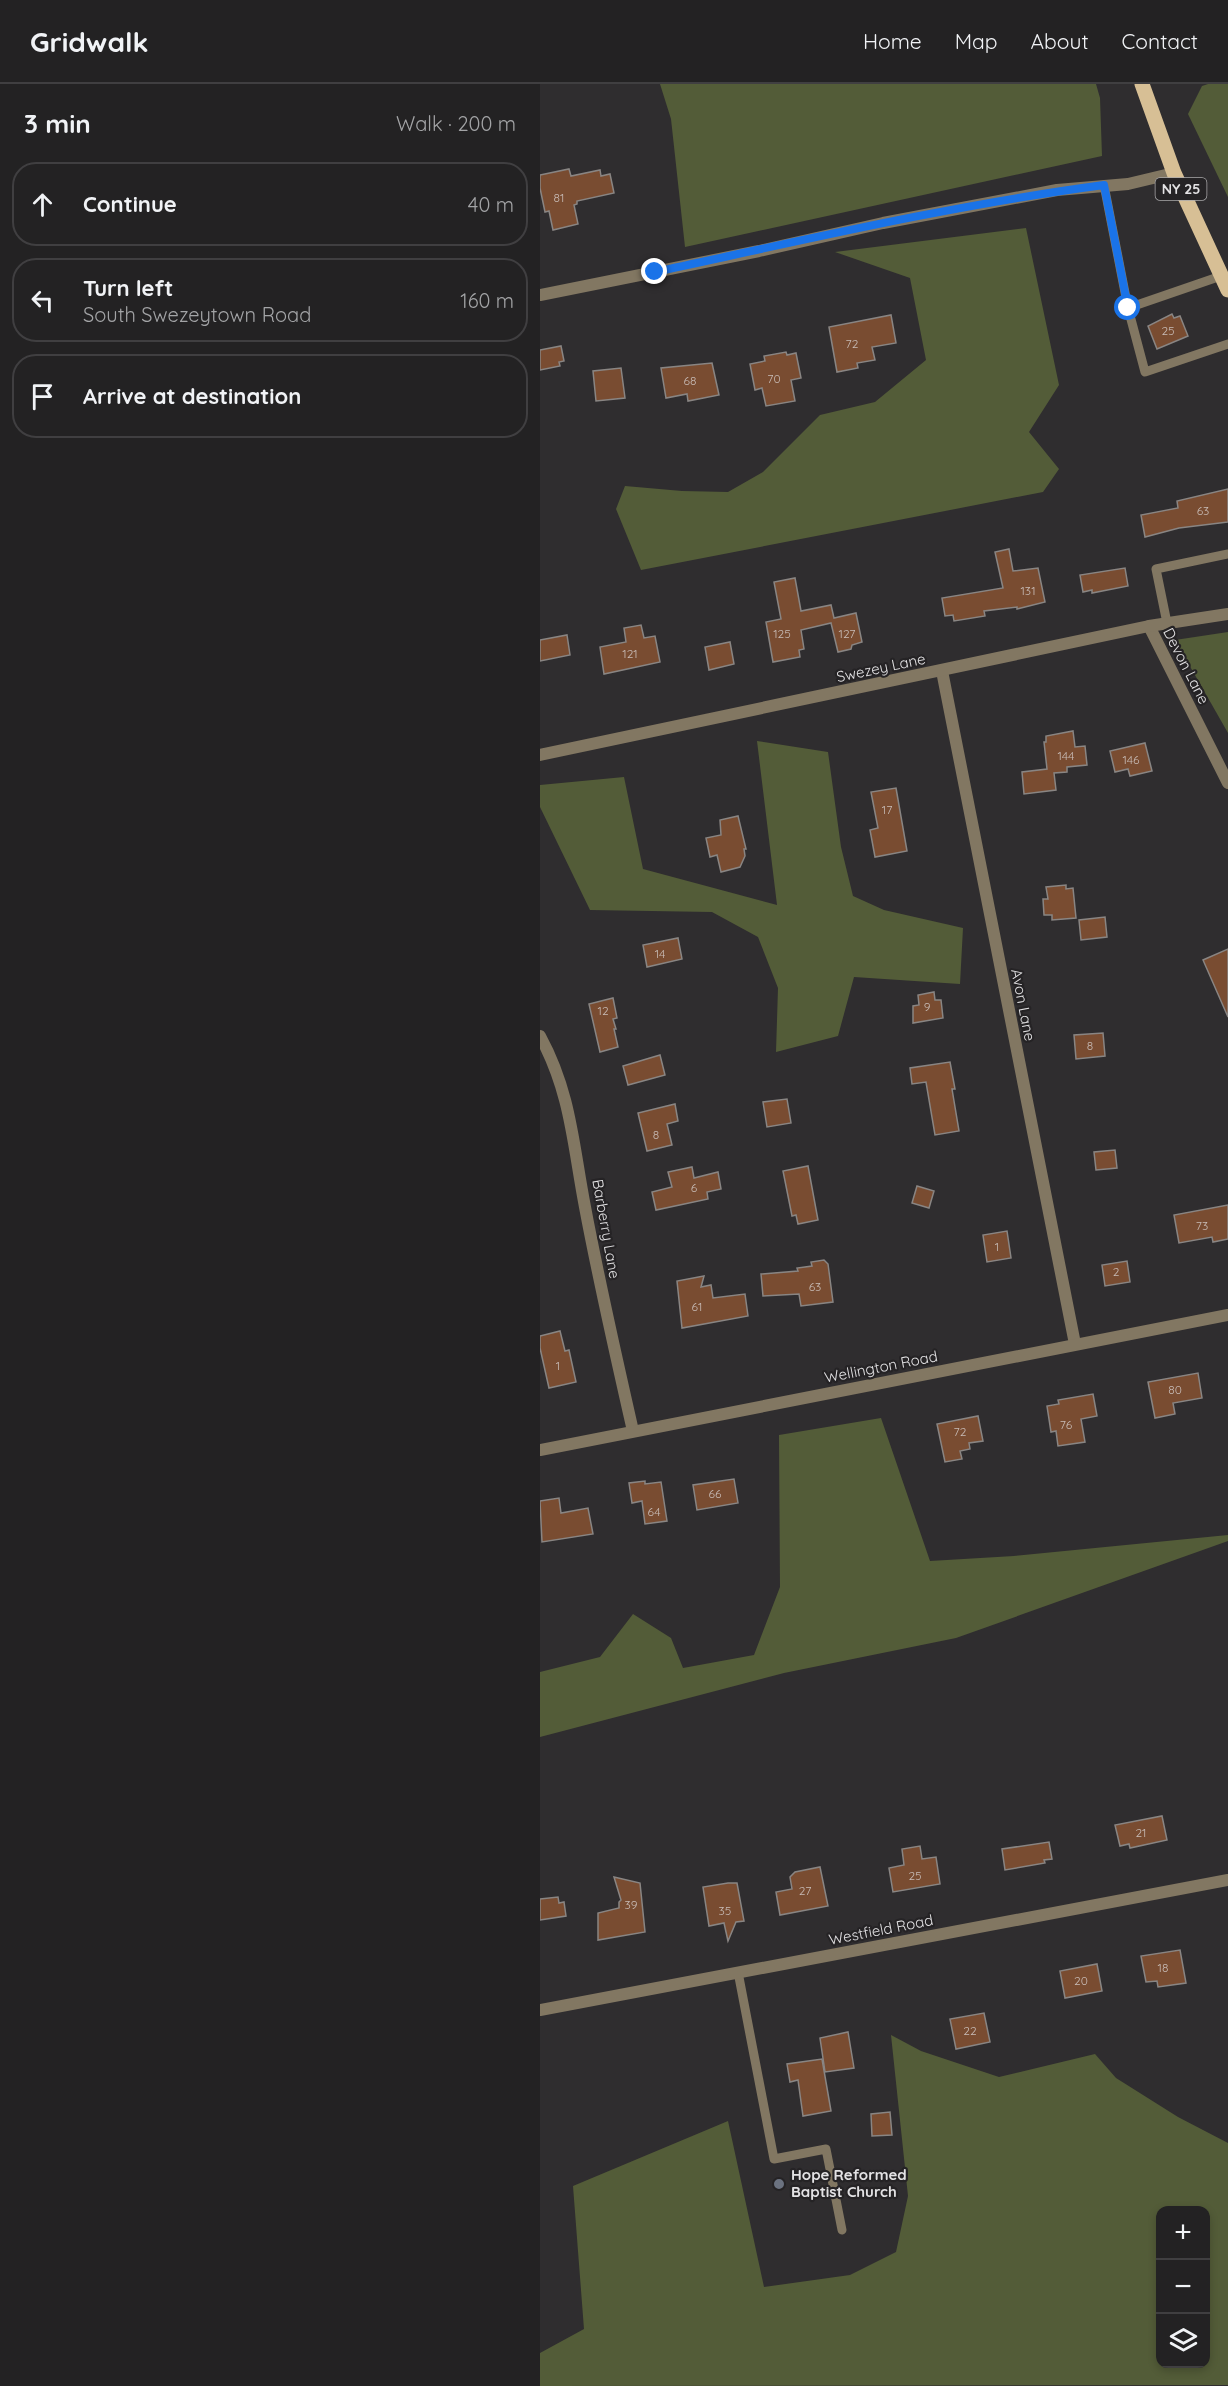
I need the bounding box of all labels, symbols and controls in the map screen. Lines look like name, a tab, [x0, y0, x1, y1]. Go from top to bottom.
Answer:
text: Gridwalk	[30, 24, 149, 59]
text: Home	[863, 28, 922, 54]
text: Map	[955, 28, 998, 54]
text: About	[1031, 28, 1089, 54]
text: Contact	[1122, 28, 1198, 54]
text: 3 min	[24, 107, 91, 140]
text: Walk · 200 m	[396, 111, 516, 136]
road number: NY 25	[1156, 178, 1206, 200]
icon: ahead	[26, 188, 59, 221]
text: Continue	[83, 190, 177, 218]
house number: 81	[554, 190, 564, 205]
text: 40 m	[468, 192, 514, 217]
route end	[641, 258, 667, 284]
text: Turn left	[83, 274, 173, 302]
icon: left	[26, 284, 59, 317]
text: 160 m	[460, 288, 514, 313]
route start	[1114, 294, 1140, 320]
text: South Swezeytown Road	[83, 302, 311, 327]
house number: 25	[1161, 323, 1175, 338]
house number: 72	[846, 336, 859, 351]
house number: 70	[767, 371, 781, 386]
house number: 68	[684, 373, 696, 388]
icon: arrive	[26, 380, 59, 413]
text: Arrive at destination	[83, 382, 301, 410]
house number: 63	[1197, 503, 1209, 518]
house number: 131	[1020, 583, 1036, 598]
street label: Devon Lane	[1159, 624, 1214, 707]
house number: 125	[773, 626, 791, 641]
house number: 127	[838, 626, 856, 641]
house number: 121	[622, 646, 638, 661]
street label: Swezey Lane	[835, 649, 927, 686]
house number: 144	[1058, 748, 1074, 763]
house number: 146	[1122, 752, 1140, 767]
house number: 17	[882, 802, 892, 817]
house number: 14	[655, 946, 665, 961]
street label: Avon Lane	[1007, 967, 1040, 1043]
house number: 9	[924, 999, 931, 1014]
house number: 12	[597, 1003, 609, 1018]
house number: 8	[1087, 1038, 1093, 1053]
house number: 8	[653, 1127, 659, 1142]
street label: Barberry Lane	[588, 1178, 625, 1280]
house number: 6	[691, 1180, 698, 1195]
house number: 73	[1196, 1218, 1208, 1233]
house number: 1	[995, 1239, 999, 1254]
house number: 2	[1113, 1264, 1120, 1279]
house number: 63	[809, 1279, 821, 1294]
house number: 61	[692, 1299, 702, 1314]
street label: Wellington Road	[823, 1346, 939, 1387]
house number: 1	[556, 1358, 560, 1373]
house number: 80	[1168, 1382, 1182, 1397]
house number: 76	[1060, 1417, 1073, 1432]
house number: 72	[954, 1424, 967, 1439]
house number: 66	[709, 1486, 722, 1501]
house number: 64	[648, 1504, 660, 1519]
house number: 21	[1135, 1825, 1147, 1840]
house number: 25	[908, 1868, 922, 1883]
house number: 27	[799, 1883, 811, 1898]
house number: 39	[625, 1897, 638, 1912]
house number: 35	[719, 1903, 731, 1918]
street label: Westfield Road	[827, 1910, 935, 1949]
house number: 18	[1158, 1960, 1168, 1975]
house number: 20	[1074, 1973, 1088, 1988]
house number: 22	[963, 2023, 977, 2038]
place label: Hope Reformed Baptist Church	[791, 2165, 907, 2201]
marker: Hope Reformed Baptist Church	[772, 2177, 786, 2191]
map controls	[1156, 2206, 1210, 2368]
button: +	[1156, 2206, 1210, 2260]
button: −	[1156, 2260, 1210, 2314]
button: layers	[1156, 2314, 1210, 2368]

